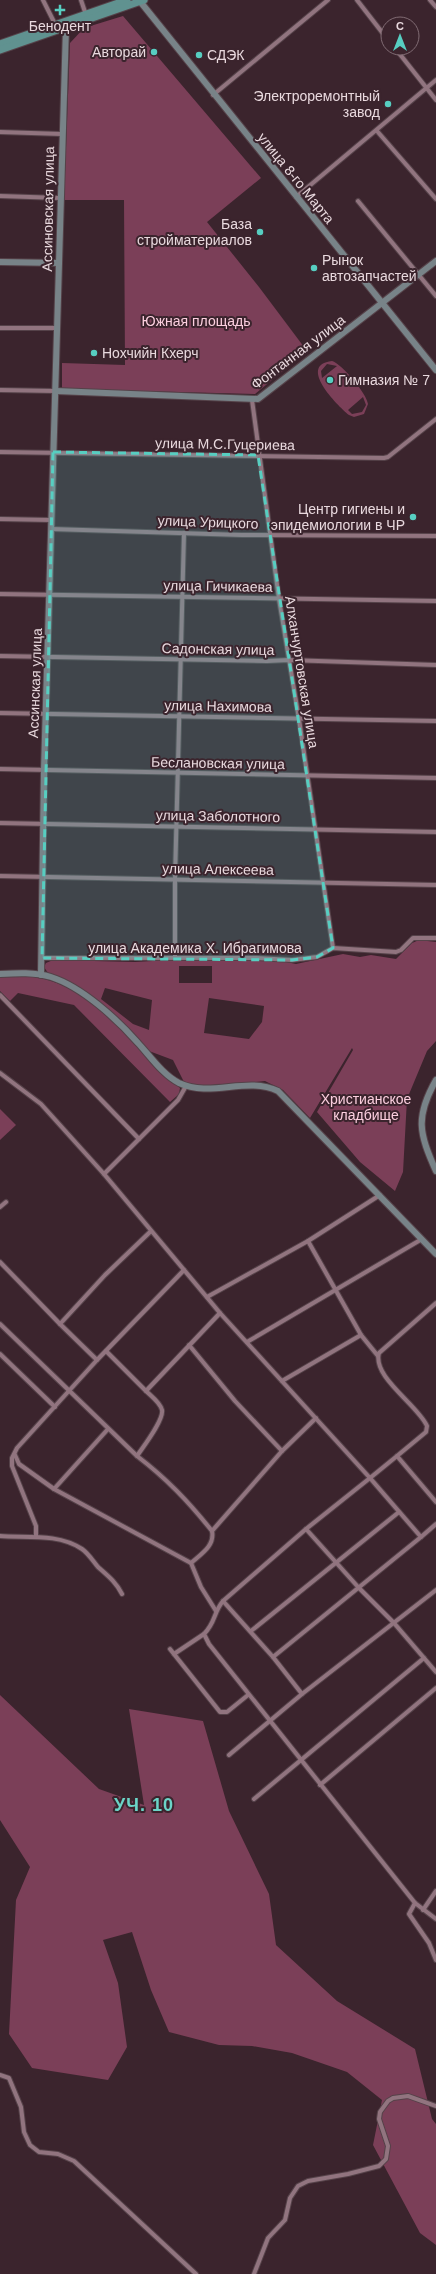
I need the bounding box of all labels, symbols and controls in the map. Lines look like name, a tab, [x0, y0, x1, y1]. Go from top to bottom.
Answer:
marker: Бенодент	[54, 4, 66, 16]
north arrow	[380, 16, 420, 56]
place label: Бенодент	[29, 18, 92, 34]
text: С	[396, 20, 404, 32]
place label: Авторай	[92, 44, 146, 60]
marker: Авторай	[149, 47, 159, 57]
place label: СДЭК	[207, 47, 245, 63]
marker: СДЭК	[194, 50, 204, 60]
place label: Электроремонтный завод	[253, 88, 380, 120]
marker: Электроремонтный завод	[383, 99, 393, 109]
street label: улица 8-го Марта	[254, 129, 338, 227]
street label: Ассиновская улица	[39, 146, 57, 272]
place label: База стройматериалов	[137, 216, 252, 248]
marker: База стройматериалов	[255, 227, 265, 237]
place label: Рынок автозапчастей	[322, 252, 417, 284]
marker: Рынок автозапчастей	[309, 263, 319, 273]
street label: Фонтанная улица	[248, 311, 348, 393]
park label: Южная площадь	[142, 313, 250, 329]
place label: Нохчийн Кхерч	[102, 345, 199, 361]
marker: Нохчийн Кхерч	[89, 348, 99, 358]
place label: Гимназия № 7	[338, 372, 430, 388]
marker: Гимназия № 7	[325, 375, 335, 385]
street label: улица М.С.Гуцериева	[155, 435, 295, 453]
place label: Центр гигиены и эпидемиологии в ЧР	[271, 501, 405, 533]
street label: улица Урицкого	[157, 512, 259, 532]
marker: Центр гигиены и эпидемиологии в ЧР	[408, 512, 418, 522]
street label: улица Гичикаева	[163, 577, 273, 595]
street label: Алханчуртовская улица	[282, 595, 322, 750]
street label: Ассинская улица	[25, 628, 45, 738]
street label: Садонская улица	[161, 640, 275, 658]
street label: улица Нахимова	[164, 697, 272, 715]
street label: Беслановская улица	[151, 754, 285, 772]
street label: улица Заболотного	[156, 807, 281, 825]
street label: улица Алексеева	[162, 860, 274, 878]
street label: улица Академика Х. Ибрагимова	[88, 940, 302, 956]
park label: Христианское кладбище	[321, 1091, 411, 1123]
district label: УЧ. 10	[114, 1795, 174, 1815]

